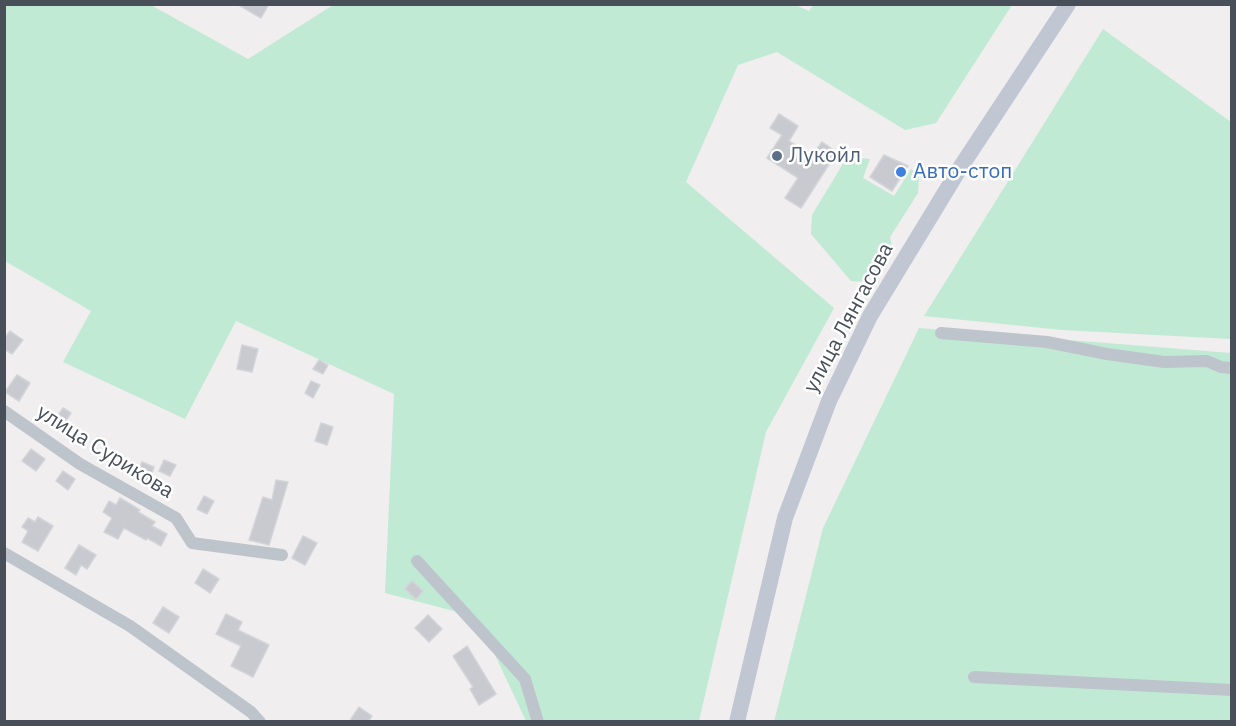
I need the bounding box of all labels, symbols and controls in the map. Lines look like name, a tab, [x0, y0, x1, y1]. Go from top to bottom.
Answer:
place label: Лукойл	[789, 143, 861, 169]
marker: Лукойл	[770, 149, 784, 163]
place label: Авто-стоп	[913, 159, 1012, 185]
marker: Авто-стоп	[894, 165, 908, 179]
street label: улица Лянгасова	[799, 239, 899, 397]
street label: улица Сурикова	[32, 400, 178, 504]

